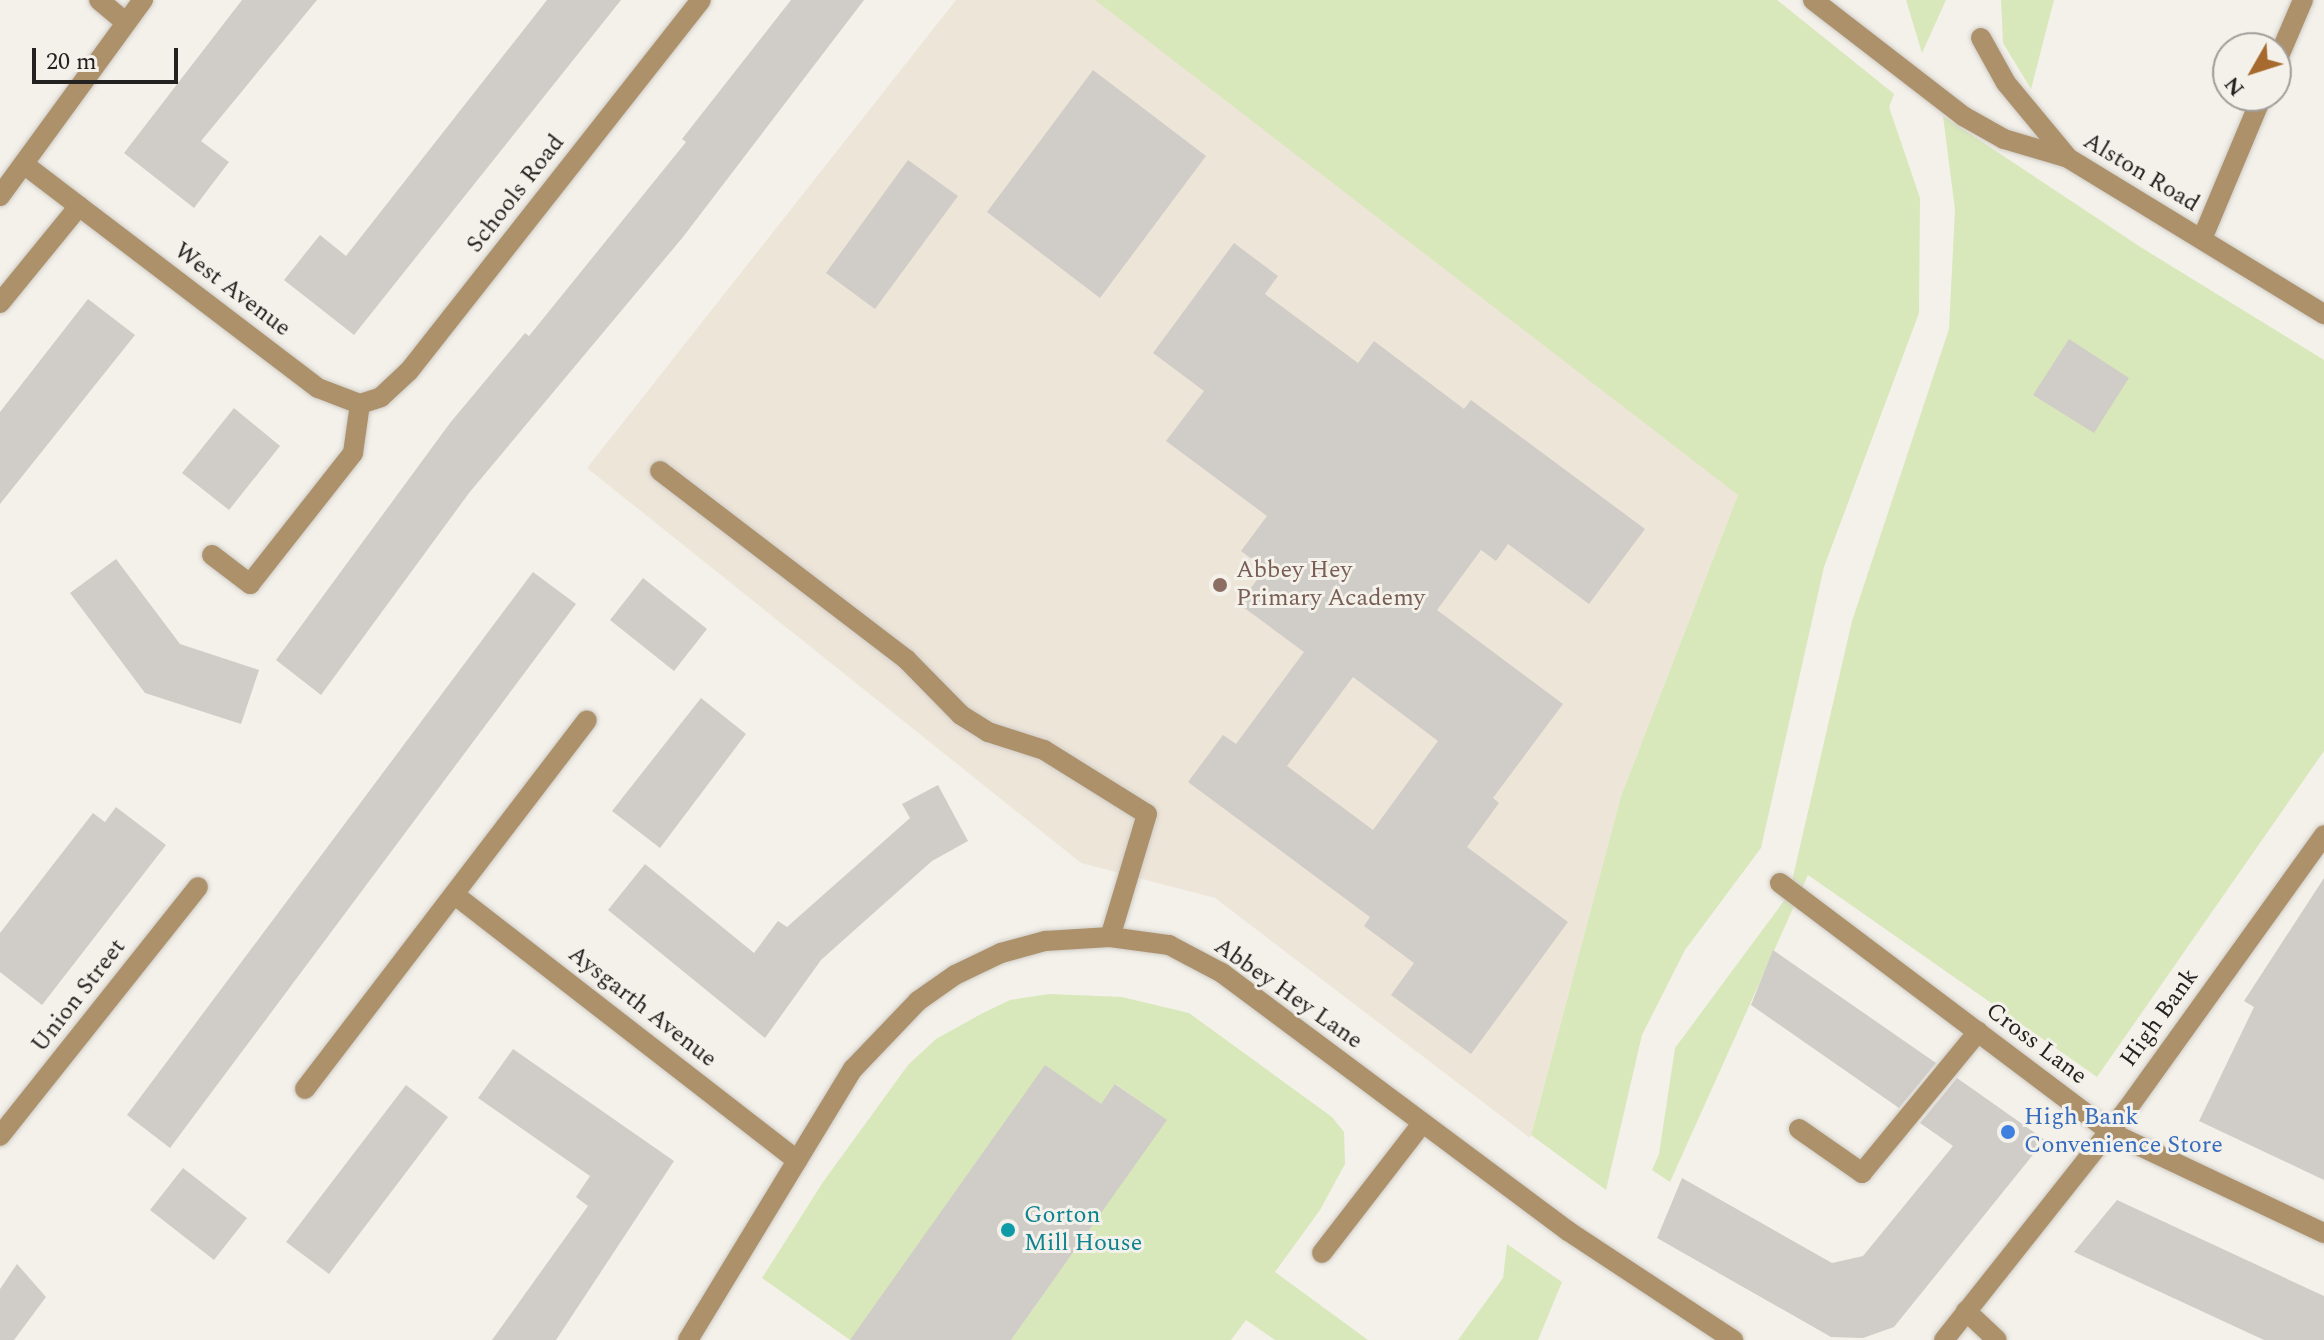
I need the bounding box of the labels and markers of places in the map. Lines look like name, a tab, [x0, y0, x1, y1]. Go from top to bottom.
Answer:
place label: Abbey Hey Primary Academy	[1236, 557, 1425, 613]
marker: Abbey Hey Primary Academy	[1211, 576, 1229, 594]
place label: High Bank Convenience Store	[2024, 1104, 2223, 1160]
marker: High Bank Convenience Store	[1999, 1123, 2017, 1141]
place label: Gorton Mill House	[1024, 1202, 1142, 1258]
marker: Gorton Mill House	[999, 1221, 1017, 1239]

